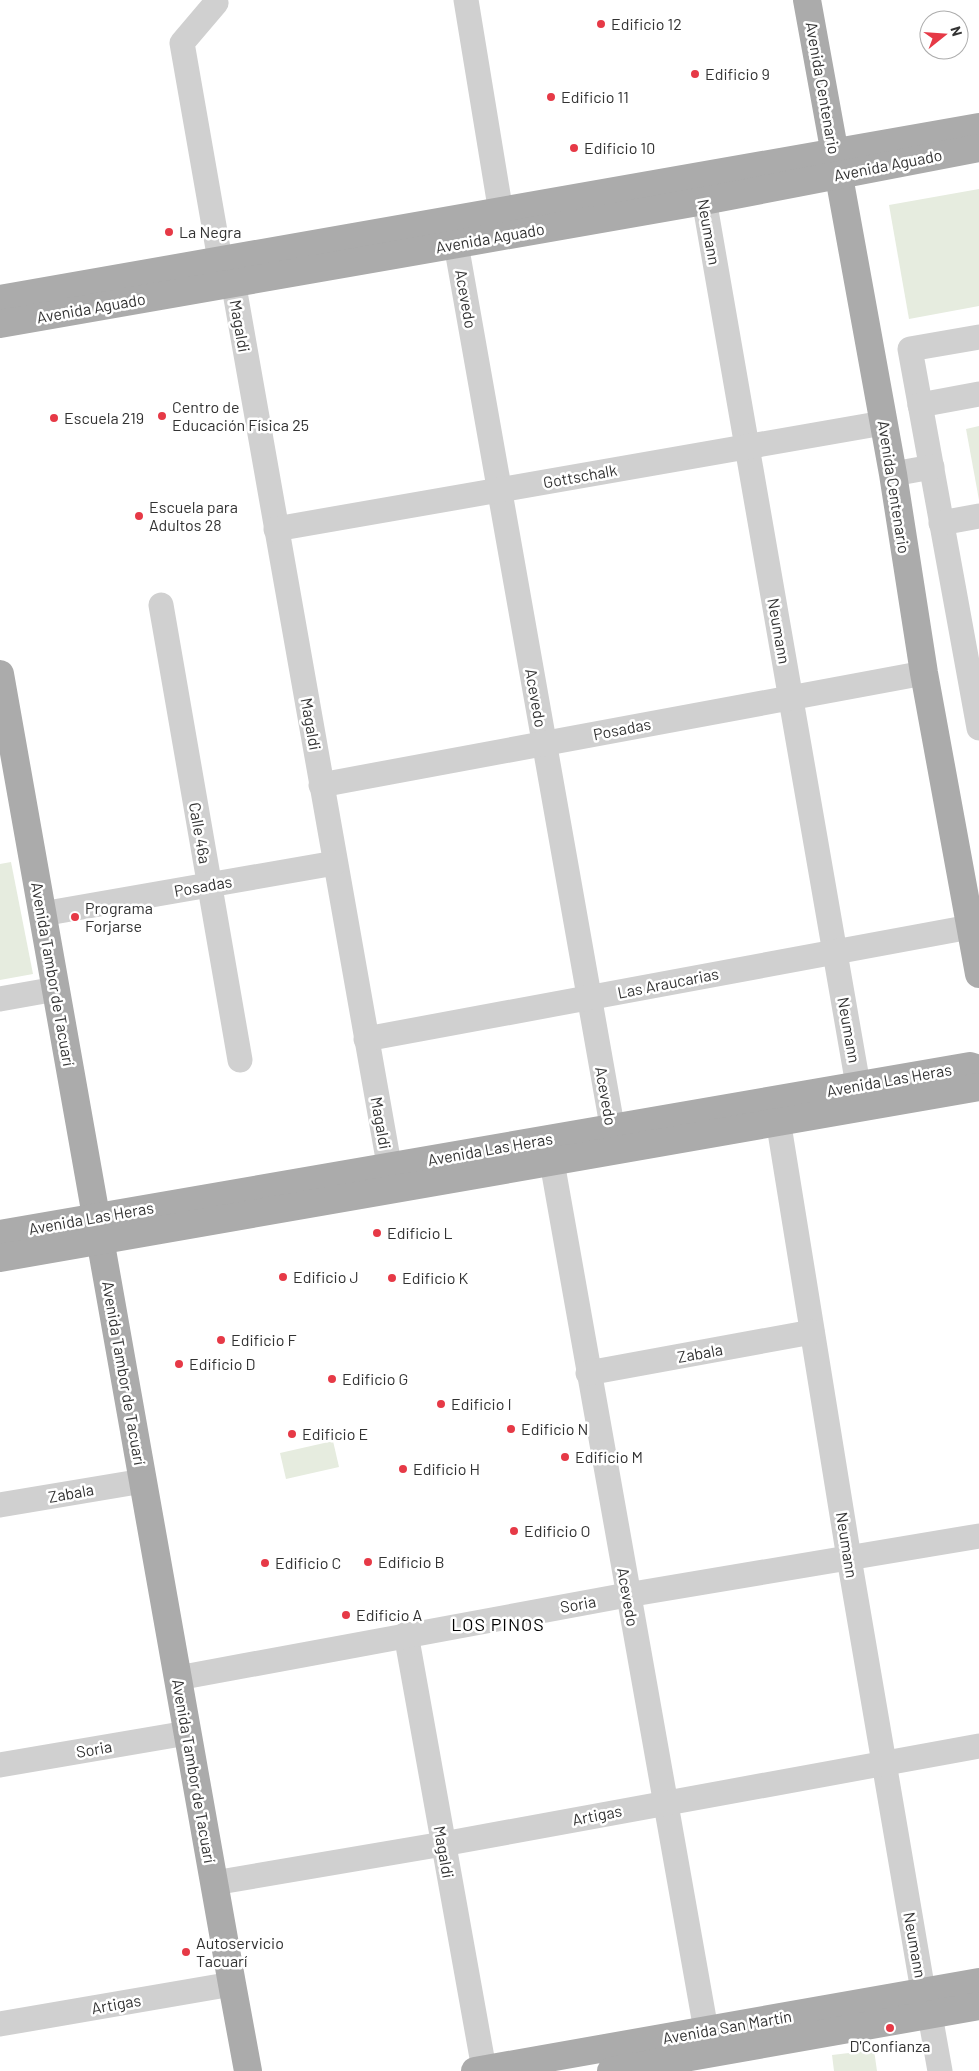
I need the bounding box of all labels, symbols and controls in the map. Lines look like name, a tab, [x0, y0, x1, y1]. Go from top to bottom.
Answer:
north arrow	[919, 10, 969, 60]
place label: Edificio 12	[611, 14, 682, 33]
marker: Edificio 12	[595, 18, 607, 30]
street label: Avenida Centenario	[802, 20, 845, 156]
text: N	[947, 24, 966, 38]
place label: Edificio 9	[705, 64, 770, 83]
marker: Edificio 9	[689, 68, 701, 80]
place label: Edificio 11	[561, 87, 629, 106]
marker: Edificio 11	[545, 91, 557, 103]
place label: Edificio 10	[584, 138, 655, 157]
marker: Edificio 10	[568, 142, 580, 154]
street label: Avenida Aguado	[832, 145, 944, 184]
street label: Neumann	[694, 197, 725, 266]
street label: Avenida Aguado	[434, 219, 546, 256]
place label: La Negra	[179, 222, 241, 241]
marker: La Negra	[163, 226, 175, 238]
street label: Acevedo	[452, 268, 481, 330]
street label: Avenida Aguado	[35, 289, 147, 326]
street label: Magaldi	[227, 298, 254, 354]
place label: Centro de Educación Física 25	[172, 397, 309, 434]
place label: Escuela 219	[64, 408, 144, 427]
marker: Centro de Educación Física 25	[156, 410, 168, 422]
marker: Escuela 219	[48, 412, 60, 424]
street label: Avenida Centenario	[875, 419, 914, 555]
street label: Gottschalk	[542, 460, 618, 491]
place label: Escuela para Adultos 28	[149, 497, 238, 534]
marker: Escuela para Adultos 28	[133, 510, 145, 522]
street label: Neumann	[764, 596, 795, 665]
street label: Acevedo	[522, 667, 551, 729]
street label: Magaldi	[298, 696, 325, 752]
street label: Posadas	[591, 714, 652, 743]
street label: Calle 46a	[186, 801, 215, 865]
street label: Posadas	[173, 871, 233, 900]
street label: Avenida Tambor de Tacuarí	[28, 880, 79, 1068]
place label: Programa Forjarse	[85, 898, 153, 935]
marker: Programa Forjarse	[69, 911, 81, 923]
street label: Las Araucarias	[616, 963, 720, 1002]
street label: Neumann	[834, 995, 865, 1064]
street label: Avenida Las Heras	[825, 1059, 953, 1100]
street label: Acevedo	[592, 1065, 621, 1127]
street label: Magaldi	[368, 1095, 395, 1151]
street label: Avenida Las Heras	[426, 1128, 554, 1169]
street label: Avenida Las Heras	[27, 1197, 155, 1238]
place label: Edificio L	[387, 1223, 453, 1242]
marker: Edificio L	[371, 1227, 383, 1239]
place label: Edificio J	[293, 1267, 359, 1286]
place label: Edificio K	[402, 1268, 469, 1287]
marker: Edificio J	[277, 1271, 289, 1283]
marker: Edificio K	[386, 1272, 398, 1284]
street label: Avenida Tambor de Tacuarí	[99, 1279, 150, 1467]
place label: Edificio F	[231, 1330, 297, 1349]
marker: Edificio F	[215, 1334, 227, 1346]
street label: Zabala	[676, 1339, 724, 1366]
place label: Edificio D	[189, 1354, 256, 1373]
marker: Edificio D	[173, 1358, 185, 1370]
place label: Edificio G	[342, 1369, 408, 1388]
marker: Edificio G	[326, 1373, 338, 1385]
place label: Edificio I	[451, 1394, 512, 1413]
marker: Edificio I	[435, 1398, 447, 1410]
place label: Edificio N	[521, 1419, 588, 1438]
marker: Edificio N	[505, 1423, 517, 1435]
place label: Edificio E	[302, 1424, 368, 1443]
marker: Edificio E	[286, 1428, 298, 1440]
place label: Edificio M	[575, 1447, 643, 1466]
marker: Edificio M	[559, 1451, 571, 1463]
place label: Edificio H	[413, 1459, 480, 1478]
marker: Edificio H	[397, 1463, 409, 1475]
street label: Zabala	[47, 1479, 95, 1506]
street label: Neumann	[833, 1511, 862, 1579]
place label: Edificio O	[524, 1521, 591, 1540]
marker: Edificio O	[508, 1525, 520, 1537]
place label: Edificio B	[378, 1552, 445, 1571]
place label: Edificio C	[275, 1553, 341, 1572]
marker: Edificio B	[362, 1556, 374, 1568]
marker: Edificio C	[259, 1557, 271, 1569]
street label: Acevedo	[614, 1566, 643, 1628]
street label: Soria	[558, 1591, 597, 1616]
place label: Edificio A	[356, 1605, 423, 1624]
marker: Edificio A	[340, 1609, 352, 1621]
district label: LOS PINOS	[451, 1613, 545, 1635]
street label: Avenida Tambor de Tacuarí	[169, 1677, 220, 1865]
street label: Soria	[74, 1736, 113, 1761]
street label: Artigas	[570, 1800, 623, 1829]
street label: Magaldi	[431, 1824, 458, 1880]
street label: Neumann	[900, 1910, 931, 1979]
place label: Autoservicio Tacuarí	[196, 1933, 284, 1970]
marker: Autoservicio Tacuarí	[180, 1946, 192, 1958]
street label: Artigas	[90, 1990, 142, 2017]
street label: Avenida San Martín	[661, 2006, 793, 2047]
marker: D'Confianza	[884, 2022, 896, 2034]
place label: D'Confianza	[850, 2036, 930, 2055]

